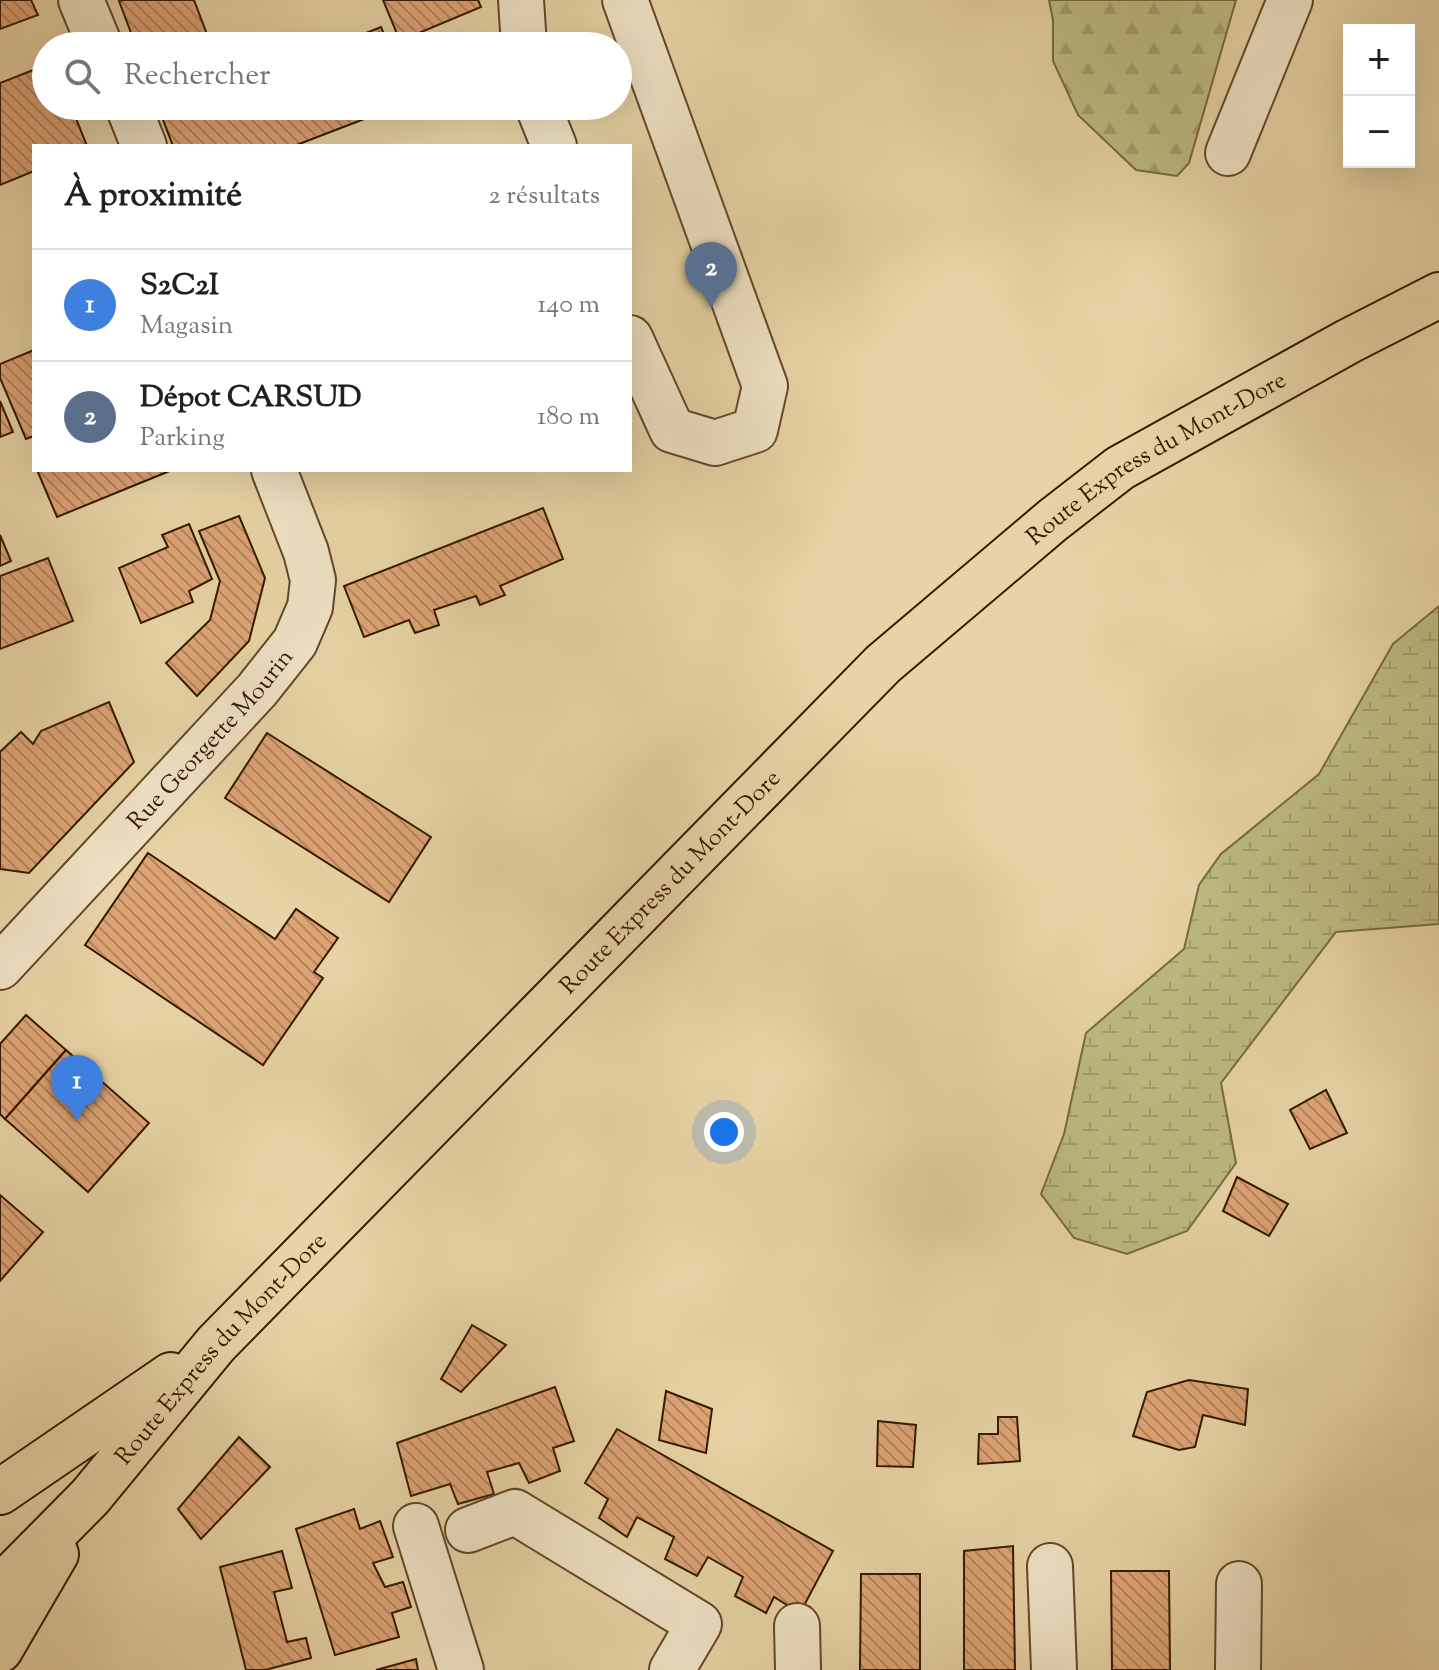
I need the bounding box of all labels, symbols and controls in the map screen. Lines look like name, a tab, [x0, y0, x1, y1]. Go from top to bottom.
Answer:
map controls	[1343, 24, 1415, 168]
button: +	[1343, 24, 1415, 96]
search box	[32, 32, 632, 120]
icon: search	[60, 54, 104, 98]
text: Rechercher	[124, 55, 271, 98]
button: −	[1343, 96, 1415, 168]
text: À proximité	[64, 172, 242, 221]
text: 2 résultats	[489, 178, 600, 215]
pin: 2	[685, 242, 737, 308]
text: S2C2I	[140, 265, 219, 308]
text: 1	[86, 287, 94, 324]
text: 140 m	[537, 287, 600, 324]
text: Magasin	[140, 308, 233, 345]
street label: Route Express du Mont-Dore	[1020, 364, 1293, 554]
text: Dépot CARSUD	[140, 377, 361, 420]
text: 2	[84, 399, 96, 436]
text: 180 m	[537, 399, 600, 436]
text: Parking	[140, 420, 225, 457]
street label: Rue Georgette Mourin	[120, 642, 302, 838]
street label: Route Express du Mont-Dore	[553, 763, 789, 1003]
pin: 1	[51, 1055, 103, 1121]
your location	[704, 1112, 744, 1152]
street label: Route Express du Mont-Dore	[108, 1226, 335, 1473]

